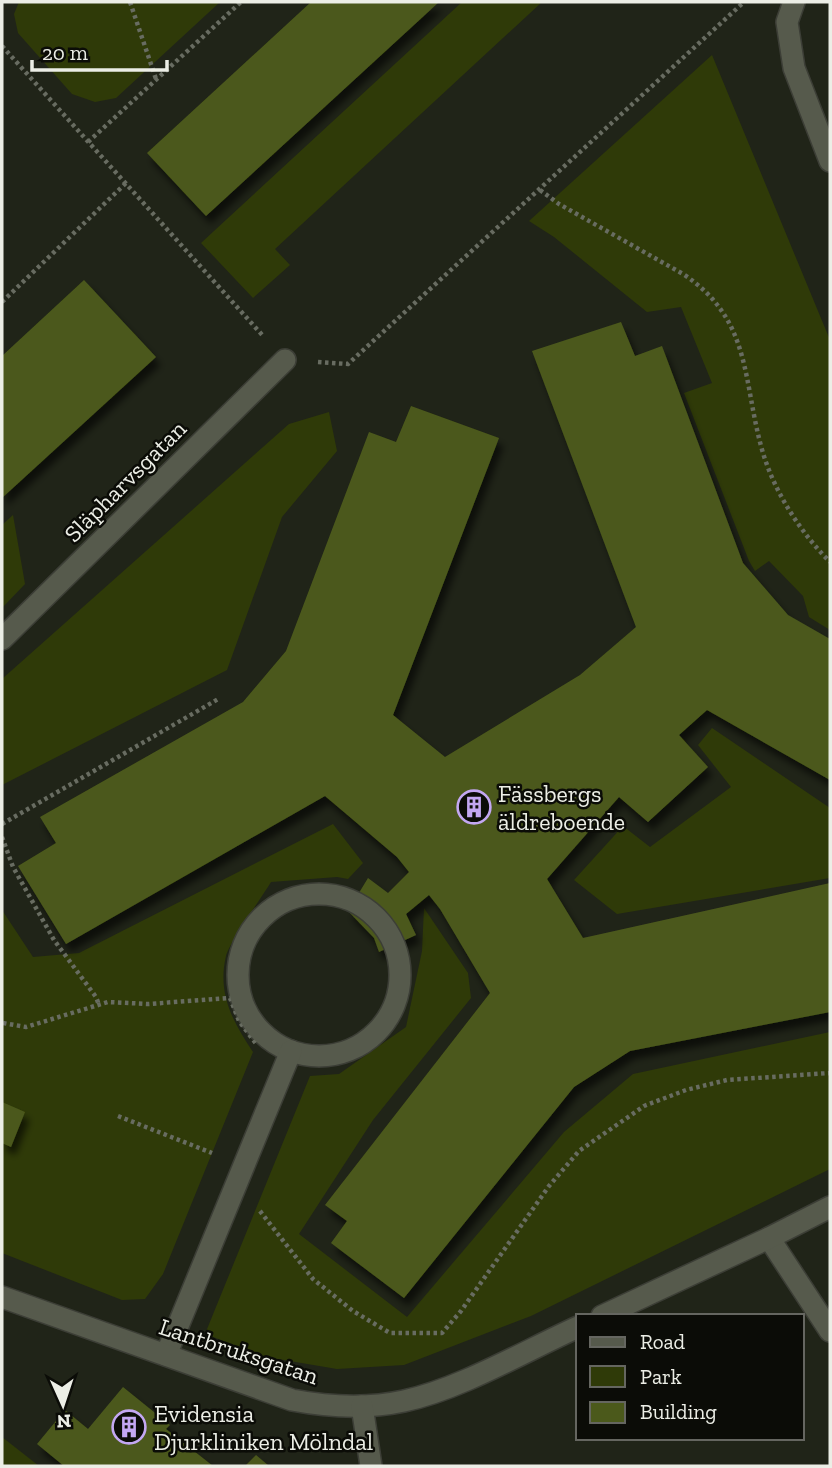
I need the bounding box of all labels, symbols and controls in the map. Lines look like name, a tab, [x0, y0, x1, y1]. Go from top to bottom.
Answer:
scale bar	[32, 28, 166, 72]
text: 20 m	[42, 40, 88, 65]
street label: Släpharvsgatan	[58, 414, 192, 548]
place label: Fässbergs äldreboende	[498, 779, 625, 836]
building icon: Fässbergs äldreboende	[455, 788, 493, 826]
street label: Lantbruksgatan	[156, 1312, 322, 1390]
legend	[576, 1314, 804, 1440]
text: Road	[640, 1329, 686, 1354]
text: Park	[640, 1364, 682, 1389]
north arrow	[28, 1370, 98, 1440]
place label: Evidensia Djurkliniken Mölndal	[154, 1399, 373, 1456]
text: Building	[640, 1399, 717, 1424]
building icon: Evidensia Djurkliniken Mölndal	[110, 1408, 148, 1446]
text: N	[56, 1410, 72, 1433]

